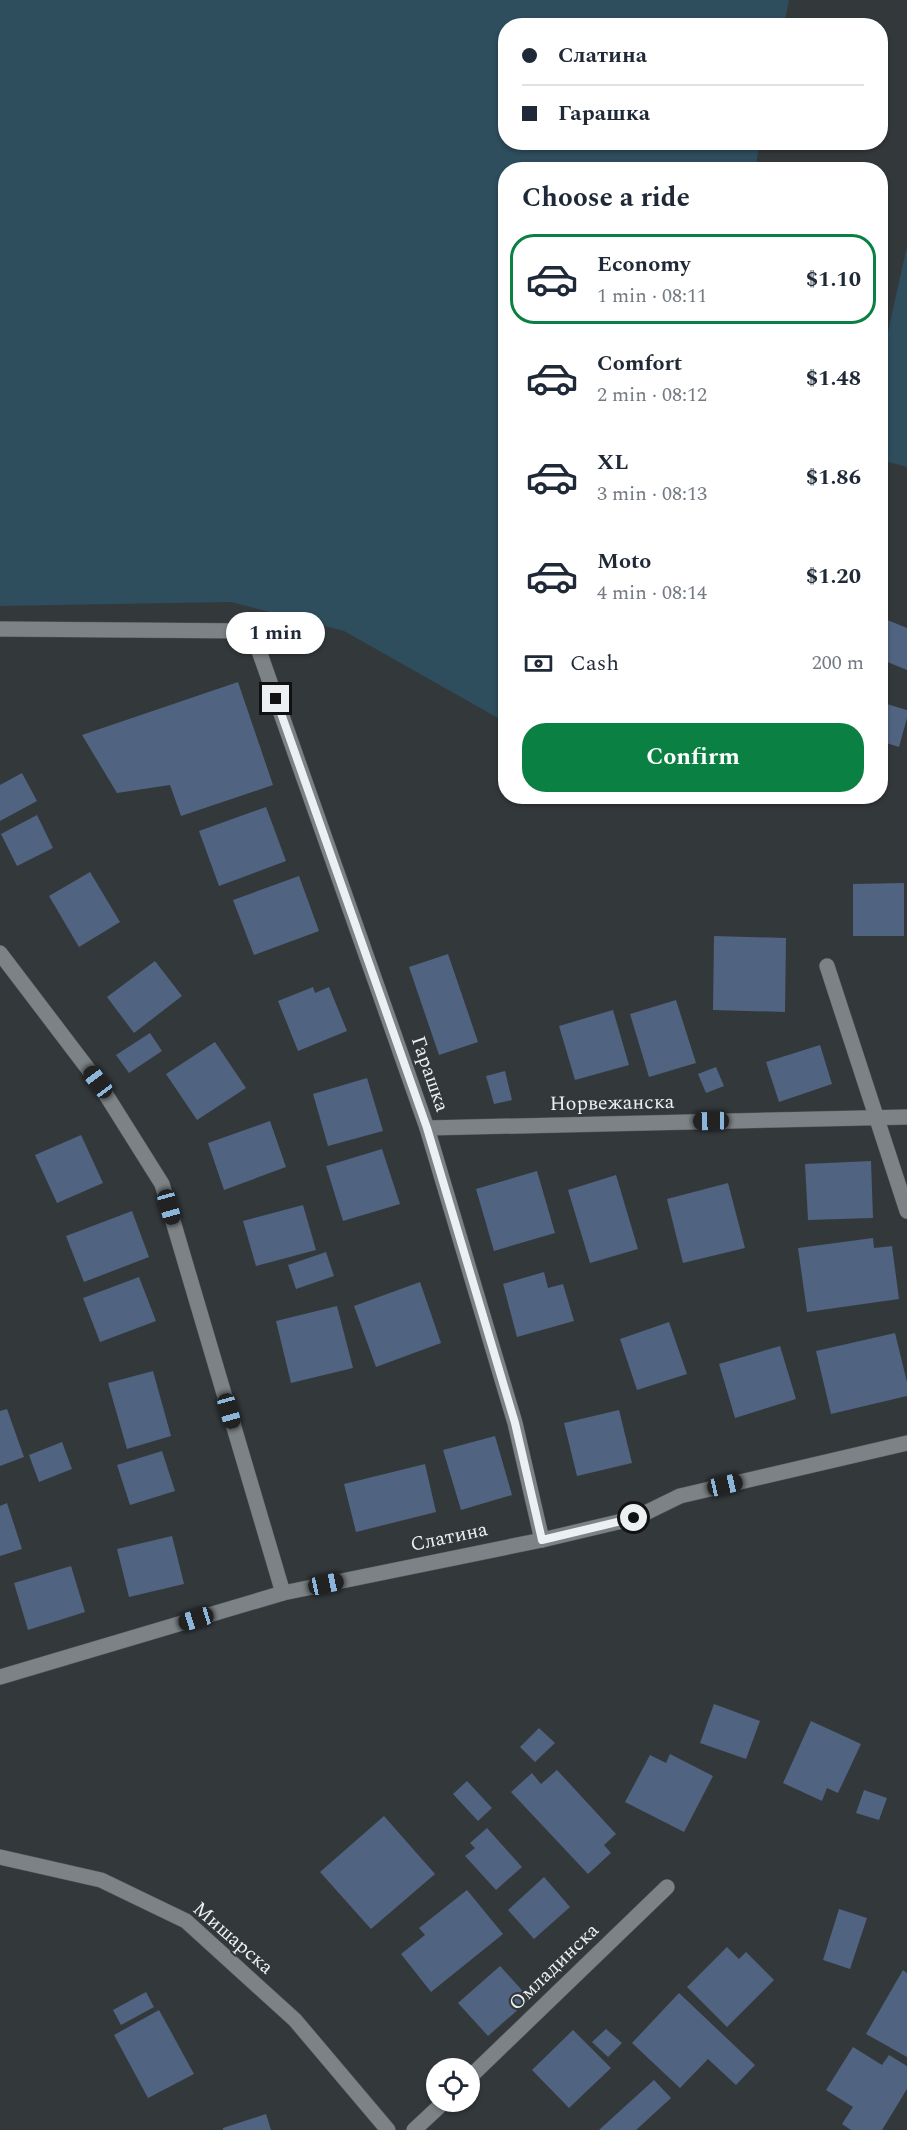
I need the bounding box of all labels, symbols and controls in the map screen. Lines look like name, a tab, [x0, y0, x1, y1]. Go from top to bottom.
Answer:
text: Слатина	[558, 39, 647, 72]
text: Гарашка	[558, 97, 650, 130]
text: Choose a ride	[522, 177, 690, 219]
text: Economy	[597, 248, 690, 281]
icon: car	[525, 252, 579, 306]
text: $1.10	[806, 263, 861, 296]
text: 1 min · 08:11	[597, 281, 707, 311]
text: Comfort	[597, 347, 682, 380]
icon: car	[525, 351, 579, 405]
text: $1.48	[806, 362, 861, 395]
text: 2 min · 08:12	[597, 380, 707, 410]
text: XL	[597, 446, 628, 479]
icon: car	[525, 450, 579, 504]
text: $1.86	[806, 461, 861, 494]
text: 3 min · 08:13	[597, 479, 707, 509]
text: Moto	[597, 545, 651, 578]
icon: car	[525, 549, 579, 603]
text: $1.20	[806, 560, 861, 593]
text: 4 min · 08:14	[597, 578, 707, 608]
callout: 1 min	[226, 612, 326, 654]
text: 1 min	[249, 618, 302, 648]
icon: cash	[522, 647, 555, 680]
text: Cash	[570, 647, 619, 680]
text: 200 m	[812, 648, 864, 678]
route end	[262, 685, 289, 712]
button: Confirm	[522, 723, 864, 792]
street label: Гарашка	[403, 1032, 457, 1116]
car	[80, 1062, 116, 1102]
street label: Норвежанска	[549, 1087, 675, 1119]
car	[693, 1112, 729, 1130]
car	[155, 1187, 183, 1227]
car	[215, 1391, 243, 1431]
car	[705, 1472, 745, 1498]
route start	[620, 1504, 647, 1531]
street label: Слатина	[408, 1514, 491, 1560]
car	[307, 1571, 345, 1597]
car	[176, 1605, 216, 1633]
street label: Мишарска	[186, 1894, 280, 1982]
street label: Омладинска	[502, 1916, 606, 2018]
map controls	[426, 2058, 480, 2112]
button: locate	[426, 2058, 480, 2112]

